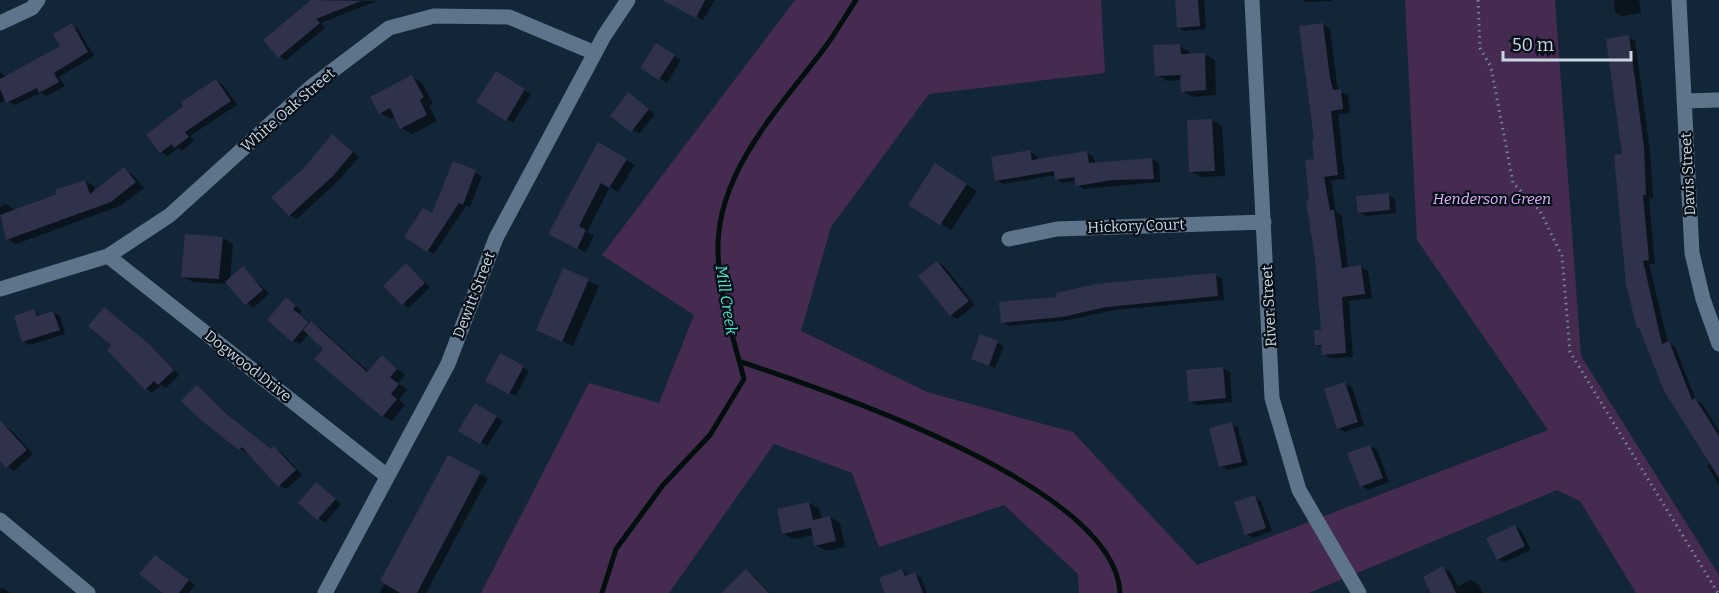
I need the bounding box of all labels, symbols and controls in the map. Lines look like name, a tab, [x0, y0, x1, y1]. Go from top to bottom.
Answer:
scale bar	[1503, 24, 1630, 62]
text: 50 m	[1512, 34, 1554, 56]
street label: White Oak Street	[237, 64, 339, 156]
street label: Davis Street	[1677, 131, 1699, 216]
park label: Henderson Green	[1433, 190, 1551, 208]
street label: Hickory Court	[1087, 215, 1186, 237]
street label: Dewitt Street	[449, 249, 499, 341]
water label: Mill Creek	[712, 264, 741, 337]
street label: River Street	[1258, 264, 1280, 347]
street label: Dogwood Drive	[201, 326, 295, 406]

